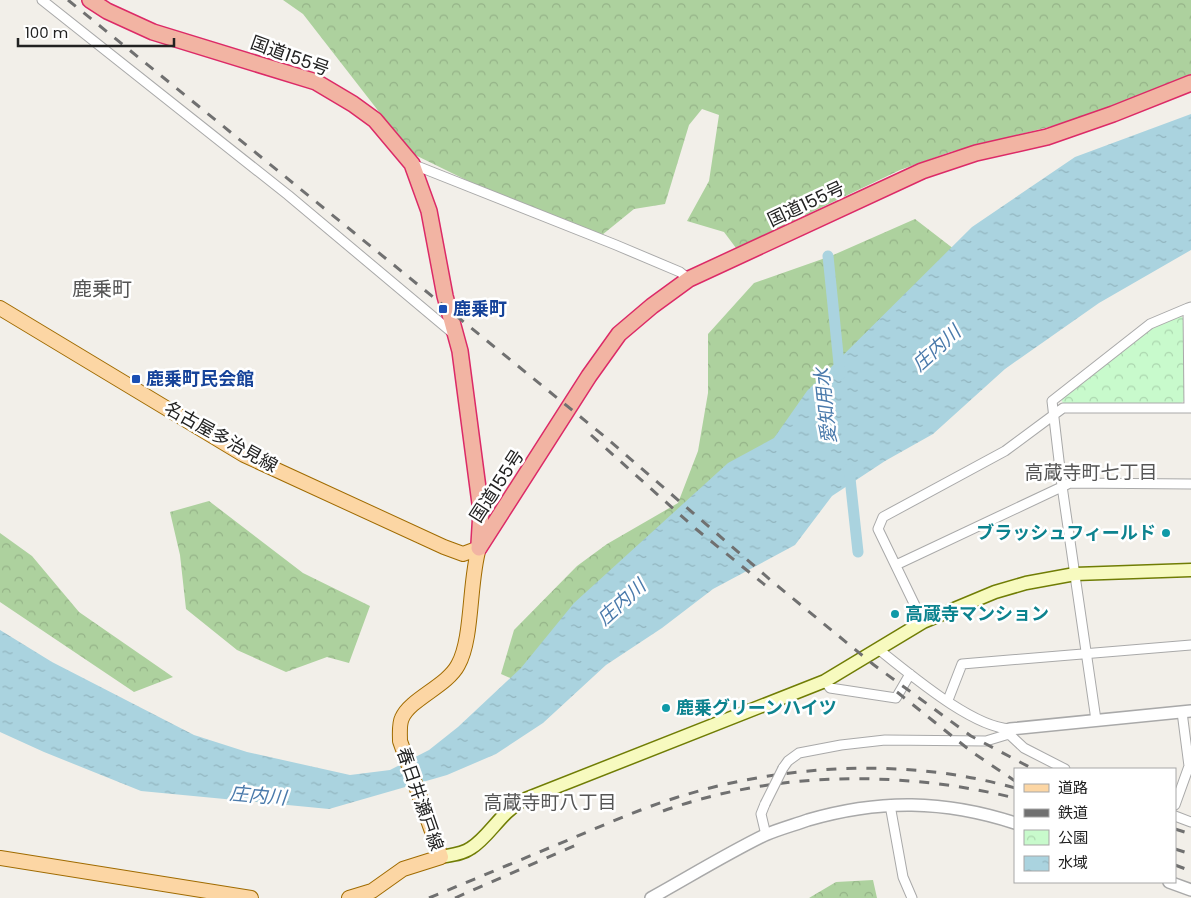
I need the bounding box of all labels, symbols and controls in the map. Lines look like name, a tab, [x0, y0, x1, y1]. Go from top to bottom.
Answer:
scale bar	[18, 15, 174, 47]
text: 100 m	[25, 22, 68, 43]
street label: 国道155号	[247, 30, 333, 81]
street label: 国道155号	[763, 175, 848, 232]
district label: 鹿乗町	[72, 275, 132, 303]
place label: 鹿乗町	[453, 296, 507, 321]
marker: 鹿乗町	[437, 303, 449, 315]
water label: 庄内川	[906, 318, 968, 377]
water label: 愛知用水	[808, 365, 843, 445]
place label: 鹿乗町民会館	[146, 366, 254, 391]
marker: 鹿乗町民会館	[130, 373, 142, 385]
street label: 名古屋多治見線	[160, 395, 282, 478]
street label: 国道155号	[464, 444, 529, 527]
district label: 高蔵寺町七丁目	[1024, 459, 1158, 486]
place label: ブラッシュフィールド	[976, 520, 1156, 545]
marker: ブラッシュフィールド	[1160, 527, 1172, 539]
water label: 庄内川	[591, 572, 653, 631]
place label: 高蔵寺マンション	[905, 601, 1049, 626]
marker: 高蔵寺マンション	[889, 608, 901, 620]
place label: 鹿乗グリーンハイツ	[676, 695, 837, 720]
marker: 鹿乗グリーンハイツ	[660, 702, 672, 714]
street label: 春日井瀬戸線	[391, 744, 450, 854]
legend	[1014, 768, 1176, 883]
text: 道路	[1058, 777, 1088, 798]
water label: 庄内川	[228, 780, 290, 812]
district label: 高蔵寺町八丁目	[483, 789, 617, 816]
text: 鉄道	[1058, 802, 1088, 823]
text: 公園	[1058, 827, 1088, 848]
text: 水域	[1058, 852, 1088, 873]

